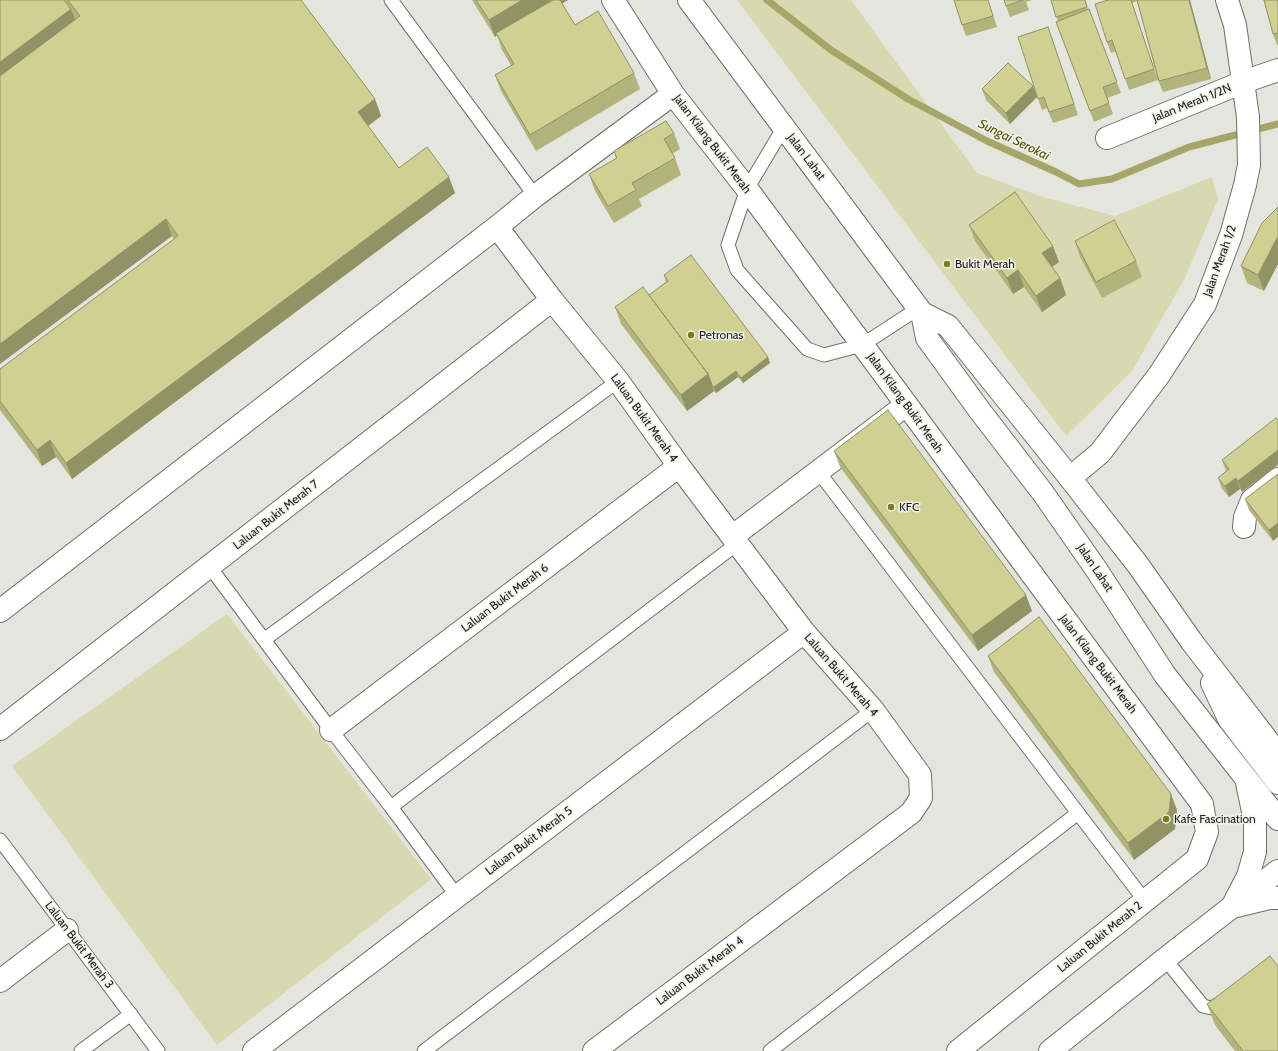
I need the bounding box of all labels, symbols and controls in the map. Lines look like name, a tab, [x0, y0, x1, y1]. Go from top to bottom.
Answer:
street label: Jalan Merah 1/2N	[1151, 81, 1233, 125]
street label: Jalan Kilang Bukit Merah	[670, 92, 754, 196]
water label: Sungai Serokai	[976, 116, 1052, 164]
street label: Jalan Lahat	[784, 131, 828, 183]
street label: Jalan Merah 1/2	[1200, 223, 1240, 299]
place label: Bukit Merah	[955, 257, 1015, 271]
marker: Bukit Merah	[942, 259, 952, 269]
place label: Petronas	[699, 328, 744, 342]
marker: Petronas	[686, 330, 696, 340]
street label: Jalan Kilang Bukit Merah	[864, 350, 946, 456]
street label: Laluan Bukit Merah 4	[607, 371, 681, 465]
street label: Laluan Bukit Merah 7	[230, 477, 322, 553]
place label: KFC	[899, 500, 919, 514]
marker: KFC	[886, 502, 896, 512]
street label: Jalan Lahat	[1074, 541, 1116, 595]
street label: Laluan Bukit Merah 6	[459, 561, 551, 635]
street label: Jalan Kilang Bukit Merah	[1056, 612, 1140, 716]
street label: Laluan Bukit Merah 4	[801, 630, 881, 720]
street label: Laluan Bukit Merah 5	[483, 804, 575, 878]
place label: Kafe Fascination	[1174, 812, 1256, 826]
marker: Kafe Fascination	[1161, 814, 1171, 824]
street label: Laluan Bukit Merah 2	[1055, 898, 1145, 976]
street label: Laluan Bukit Merah 3	[42, 899, 116, 991]
street label: Laluan Bukit Merah 4	[654, 934, 746, 1008]

